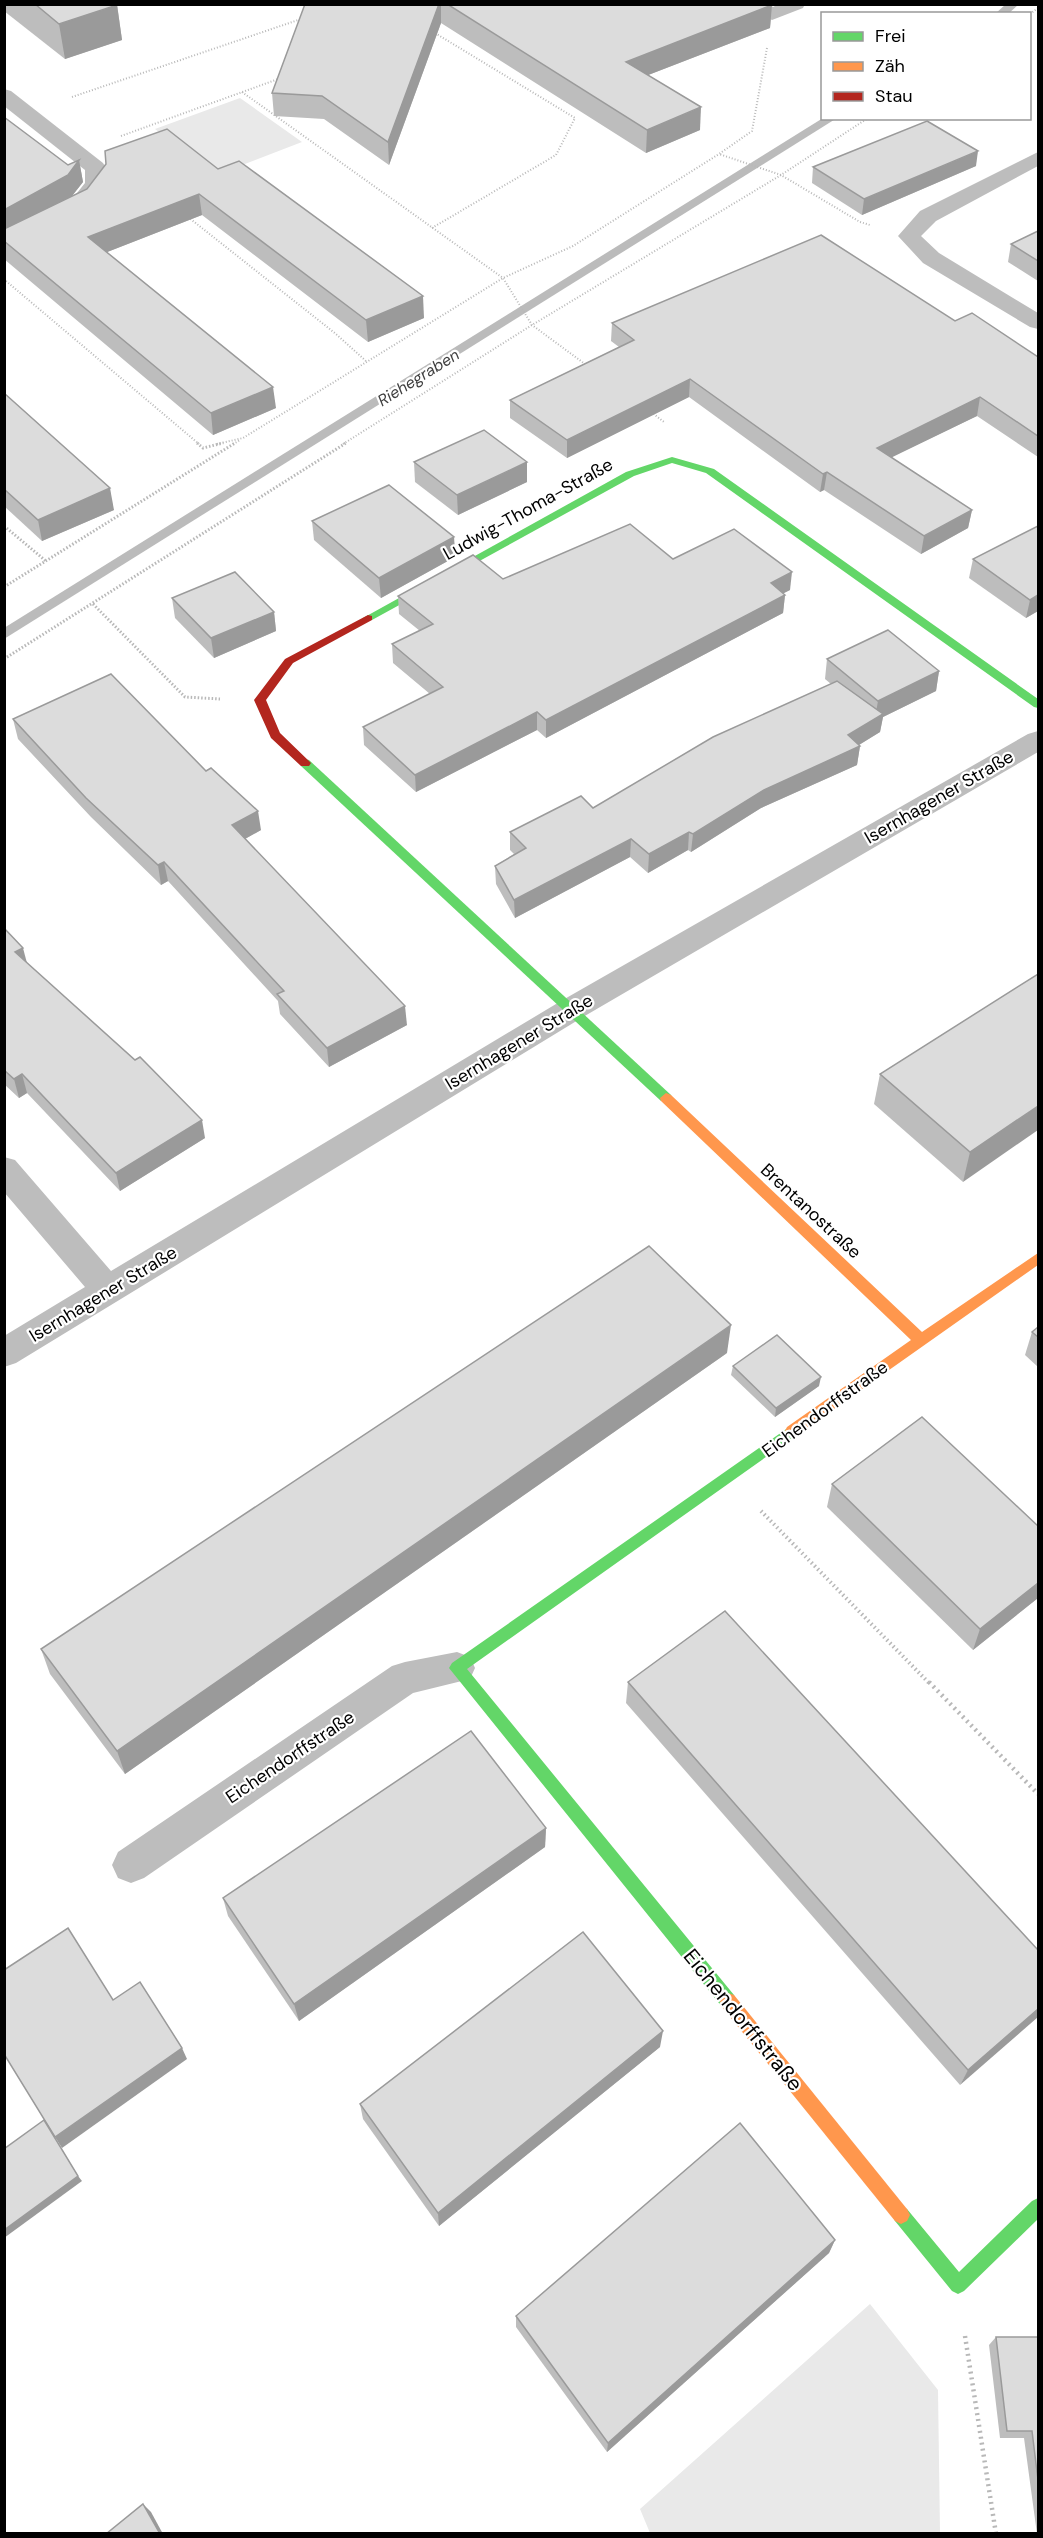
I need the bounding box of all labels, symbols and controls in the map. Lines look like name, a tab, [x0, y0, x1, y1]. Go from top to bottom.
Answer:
legend	[821, 12, 1031, 120]
text: Frei	[875, 24, 906, 48]
text: Zäh	[875, 54, 905, 78]
text: Stau	[875, 84, 913, 108]
water label: Riehegraben	[373, 344, 463, 411]
street label: Ludwig-Thoma-Straße	[439, 452, 617, 566]
street label: Isernhagener Straße	[860, 745, 1018, 849]
street label: Isernhagener Straße	[441, 988, 597, 1096]
street label: Brentanostraße	[755, 1158, 867, 1264]
street label: Isernhagener Straße	[25, 1240, 181, 1348]
street label: Eichendorffstraße	[757, 1355, 893, 1463]
street label: Eichendorffstraße	[221, 1705, 359, 1809]
street label: Eichendorffstraße	[677, 1943, 809, 2097]

